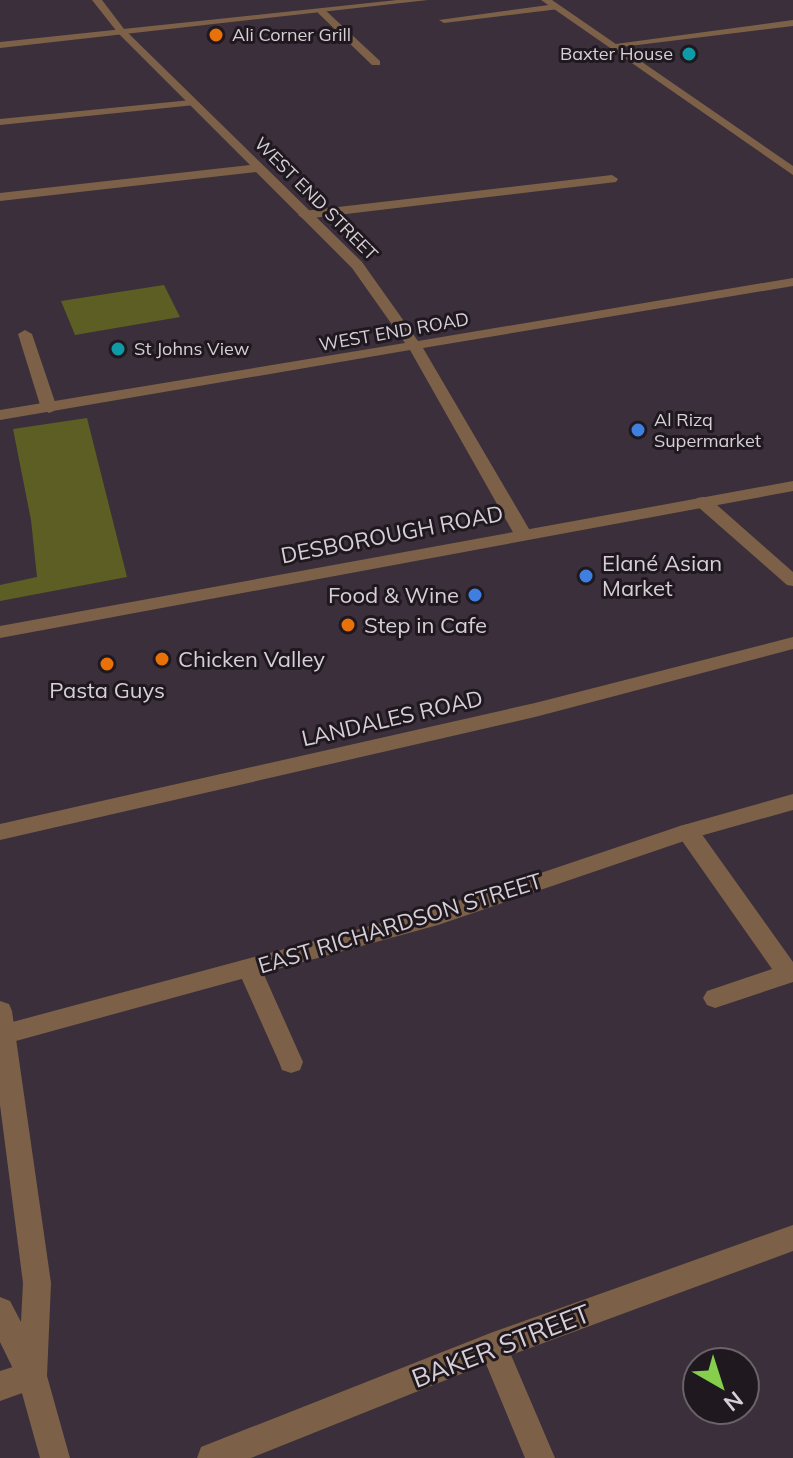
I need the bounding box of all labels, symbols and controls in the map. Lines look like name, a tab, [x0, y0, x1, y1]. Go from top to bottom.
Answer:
place label: Ali Corner Grill	[232, 23, 351, 46]
marker: Ali Corner Grill	[207, 26, 225, 44]
place label: Baxter House	[560, 42, 673, 65]
marker: Baxter House	[680, 45, 698, 63]
street label: WEST END STREET	[250, 132, 383, 265]
street label: WEST END ROAD	[317, 307, 471, 356]
place label: St Johns View	[134, 337, 250, 360]
marker: St Johns View	[109, 340, 127, 358]
place label: Al Rizq Supermarket	[654, 408, 761, 452]
marker: Al Rizq Supermarket	[629, 421, 647, 439]
street label: DESBOROUGH ROAD	[278, 499, 506, 569]
place label: Elané Asian Market	[602, 549, 722, 602]
marker: Elané Asian Market	[577, 567, 595, 585]
place label: Food & Wine	[328, 581, 459, 609]
marker: Food & Wine	[466, 586, 484, 604]
place label: Step in Cafe	[364, 611, 487, 639]
marker: Step in Cafe	[339, 616, 357, 634]
place label: Chicken Valley	[178, 645, 325, 673]
marker: Chicken Valley	[153, 650, 171, 668]
marker: Pasta Guys	[98, 655, 116, 673]
place label: Pasta Guys	[49, 676, 165, 704]
street label: LANDALES ROAD	[299, 684, 485, 752]
street label: EAST RICHARDSON STREET	[255, 866, 545, 980]
street label: BAKER STREET	[407, 1296, 595, 1395]
north arrow	[681, 1346, 761, 1426]
text: N	[718, 1385, 749, 1418]

